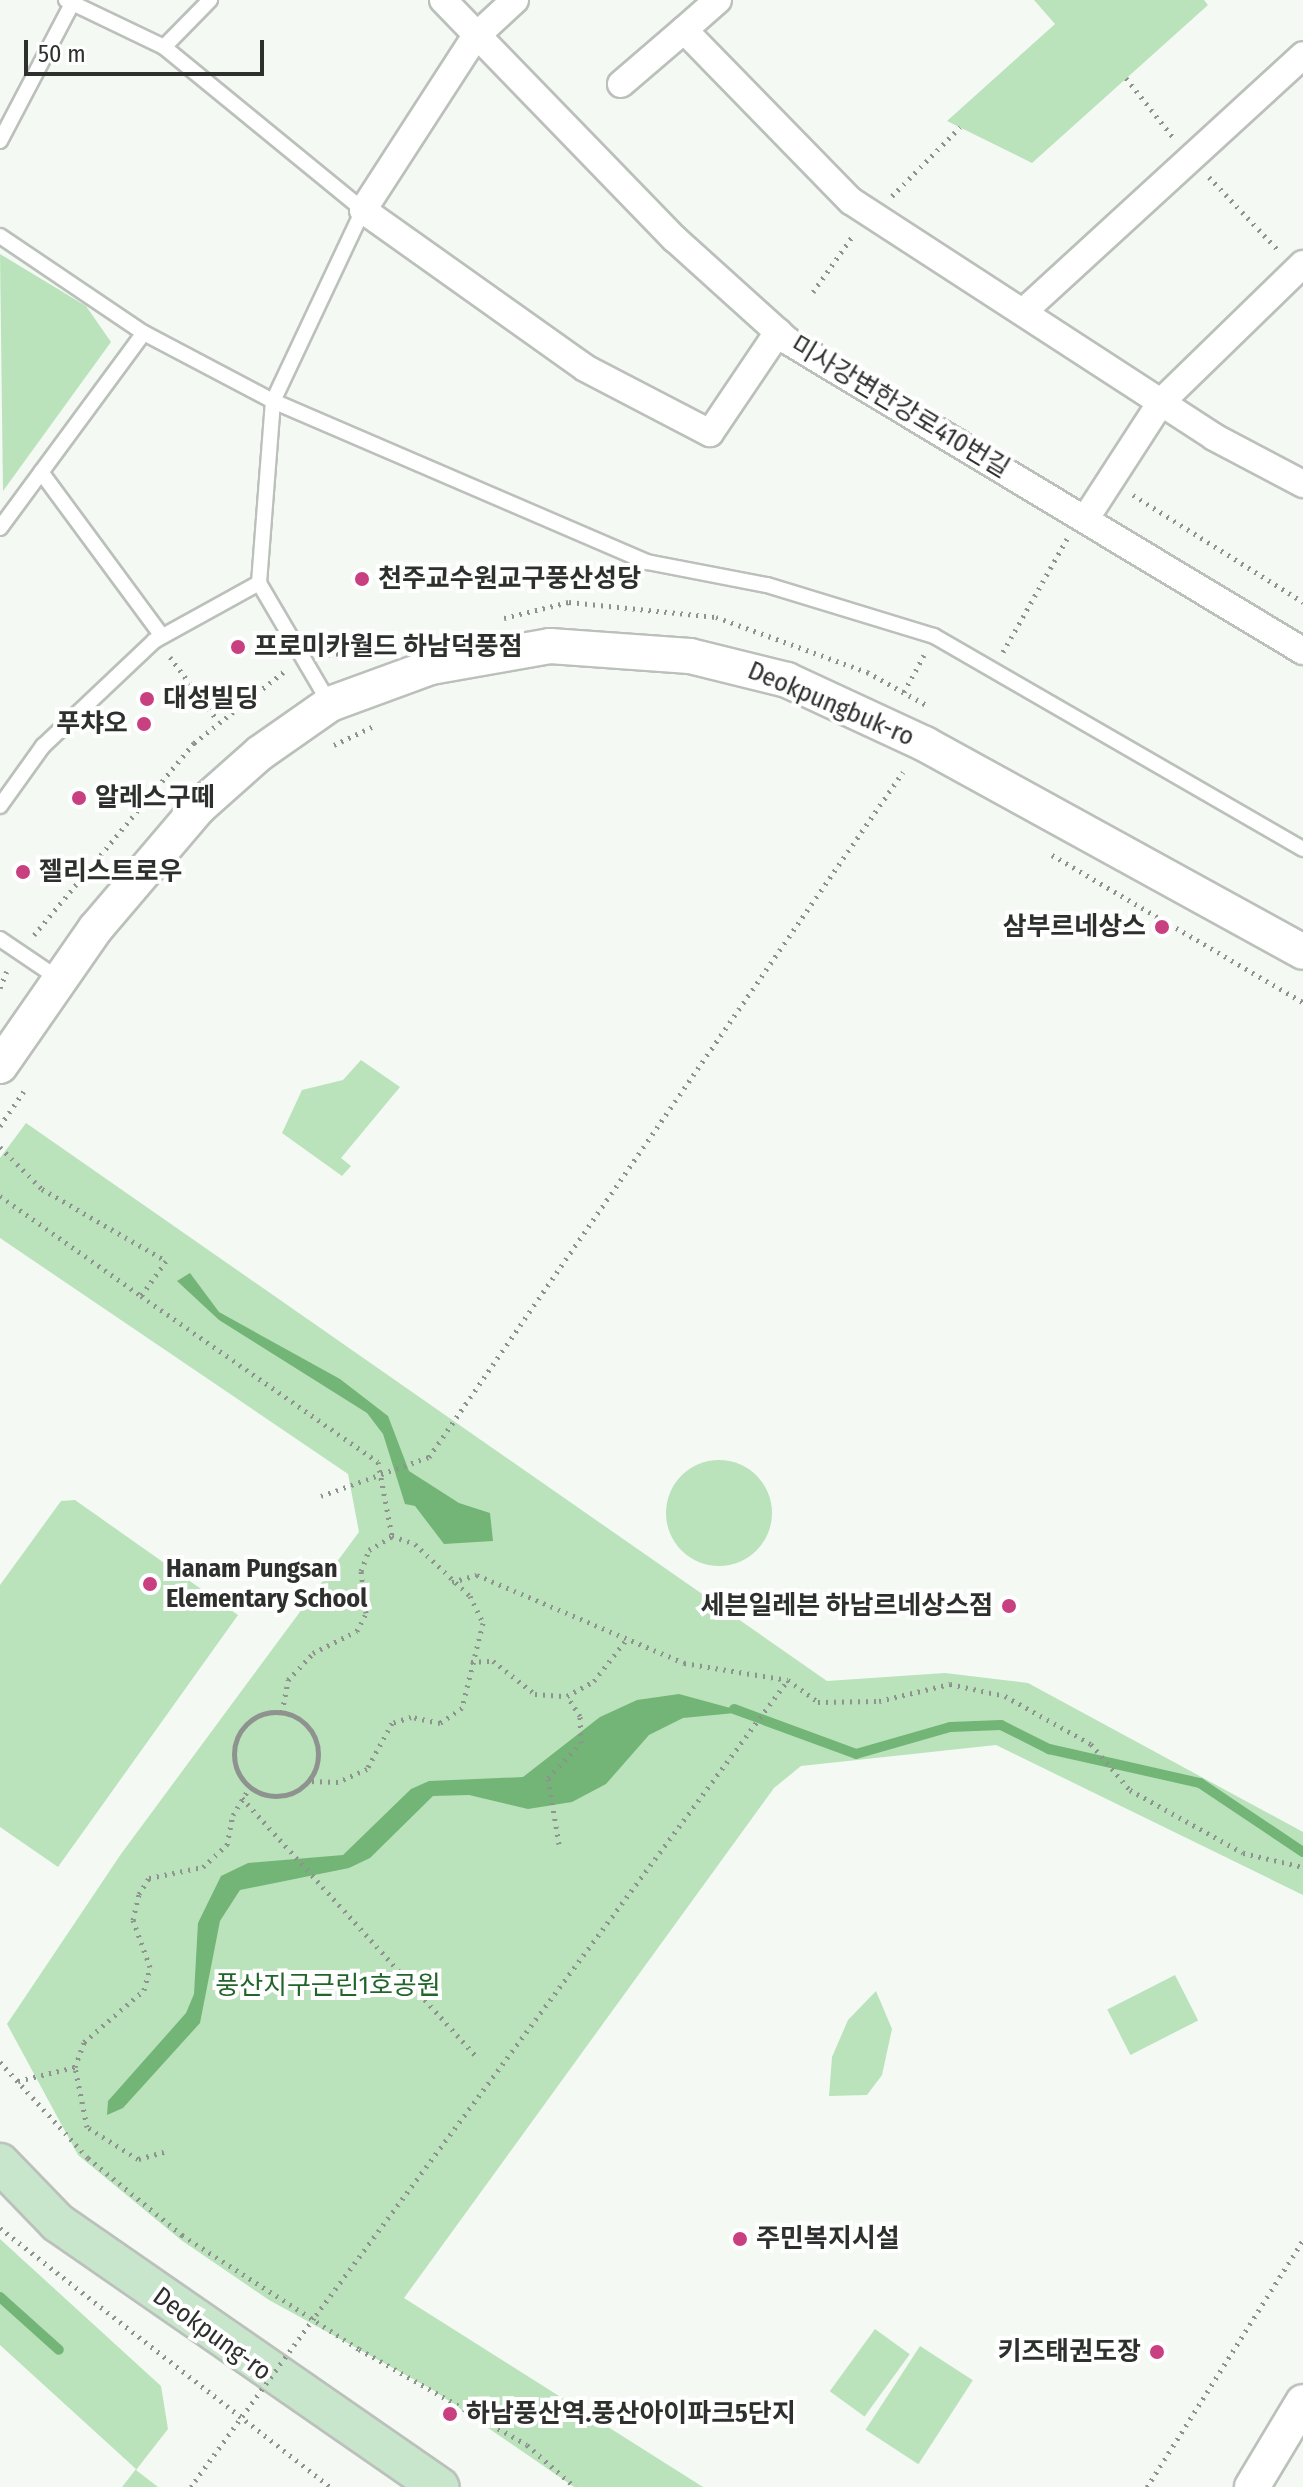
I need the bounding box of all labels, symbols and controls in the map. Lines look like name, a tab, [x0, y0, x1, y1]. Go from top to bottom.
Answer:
scale bar	[28, 24, 268, 74]
text: 50 m	[38, 40, 86, 68]
street label: 미사강변한강로410번길	[785, 329, 1015, 485]
place label: 천주교수원교구풍산성당	[378, 563, 641, 595]
marker: 천주교수원교구풍산성당	[353, 570, 371, 588]
place label: 프로미카월드 하남덕풍점	[254, 631, 523, 663]
marker: 프로미카월드 하남덕풍점	[229, 638, 247, 656]
street label: Deokpungbuk-ro	[743, 655, 919, 753]
place label: 대성빌딩	[163, 683, 259, 715]
marker: 대성빌딩	[138, 690, 156, 708]
place label: 푸챠오	[56, 708, 128, 740]
marker: 푸챠오	[135, 715, 153, 733]
place label: 알레스구떼	[95, 782, 215, 814]
marker: 알레스구떼	[70, 789, 88, 807]
place label: 젤리스트로우	[39, 856, 183, 888]
marker: 젤리스트로우	[14, 863, 32, 881]
place label: 삼부르네상스	[1002, 911, 1146, 943]
marker: 삼부르네상스	[1153, 918, 1171, 936]
place label: Hanam Pungsan Elementary School	[166, 1553, 367, 1614]
marker: Hanam Pungsan Elementary School	[141, 1575, 159, 1593]
place label: 세븐일레븐 하남르네상스점	[701, 1590, 993, 1622]
marker: 세븐일레븐 하남르네상스점	[1000, 1597, 1018, 1615]
park label: 풍산지구근린1호공원	[215, 1970, 441, 2002]
place label: 주민복지시설	[756, 2223, 900, 2255]
marker: 주민복지시설	[731, 2230, 749, 2248]
street label: Deokpung-ro	[147, 2281, 277, 2387]
place label: 키즈태권도장	[997, 2336, 1141, 2368]
marker: 키즈태권도장	[1148, 2343, 1166, 2361]
place label: 하남풍산역.풍산아이파크5단지	[466, 2398, 796, 2430]
marker: 하남풍산역.풍산아이파크5단지	[441, 2405, 459, 2423]

